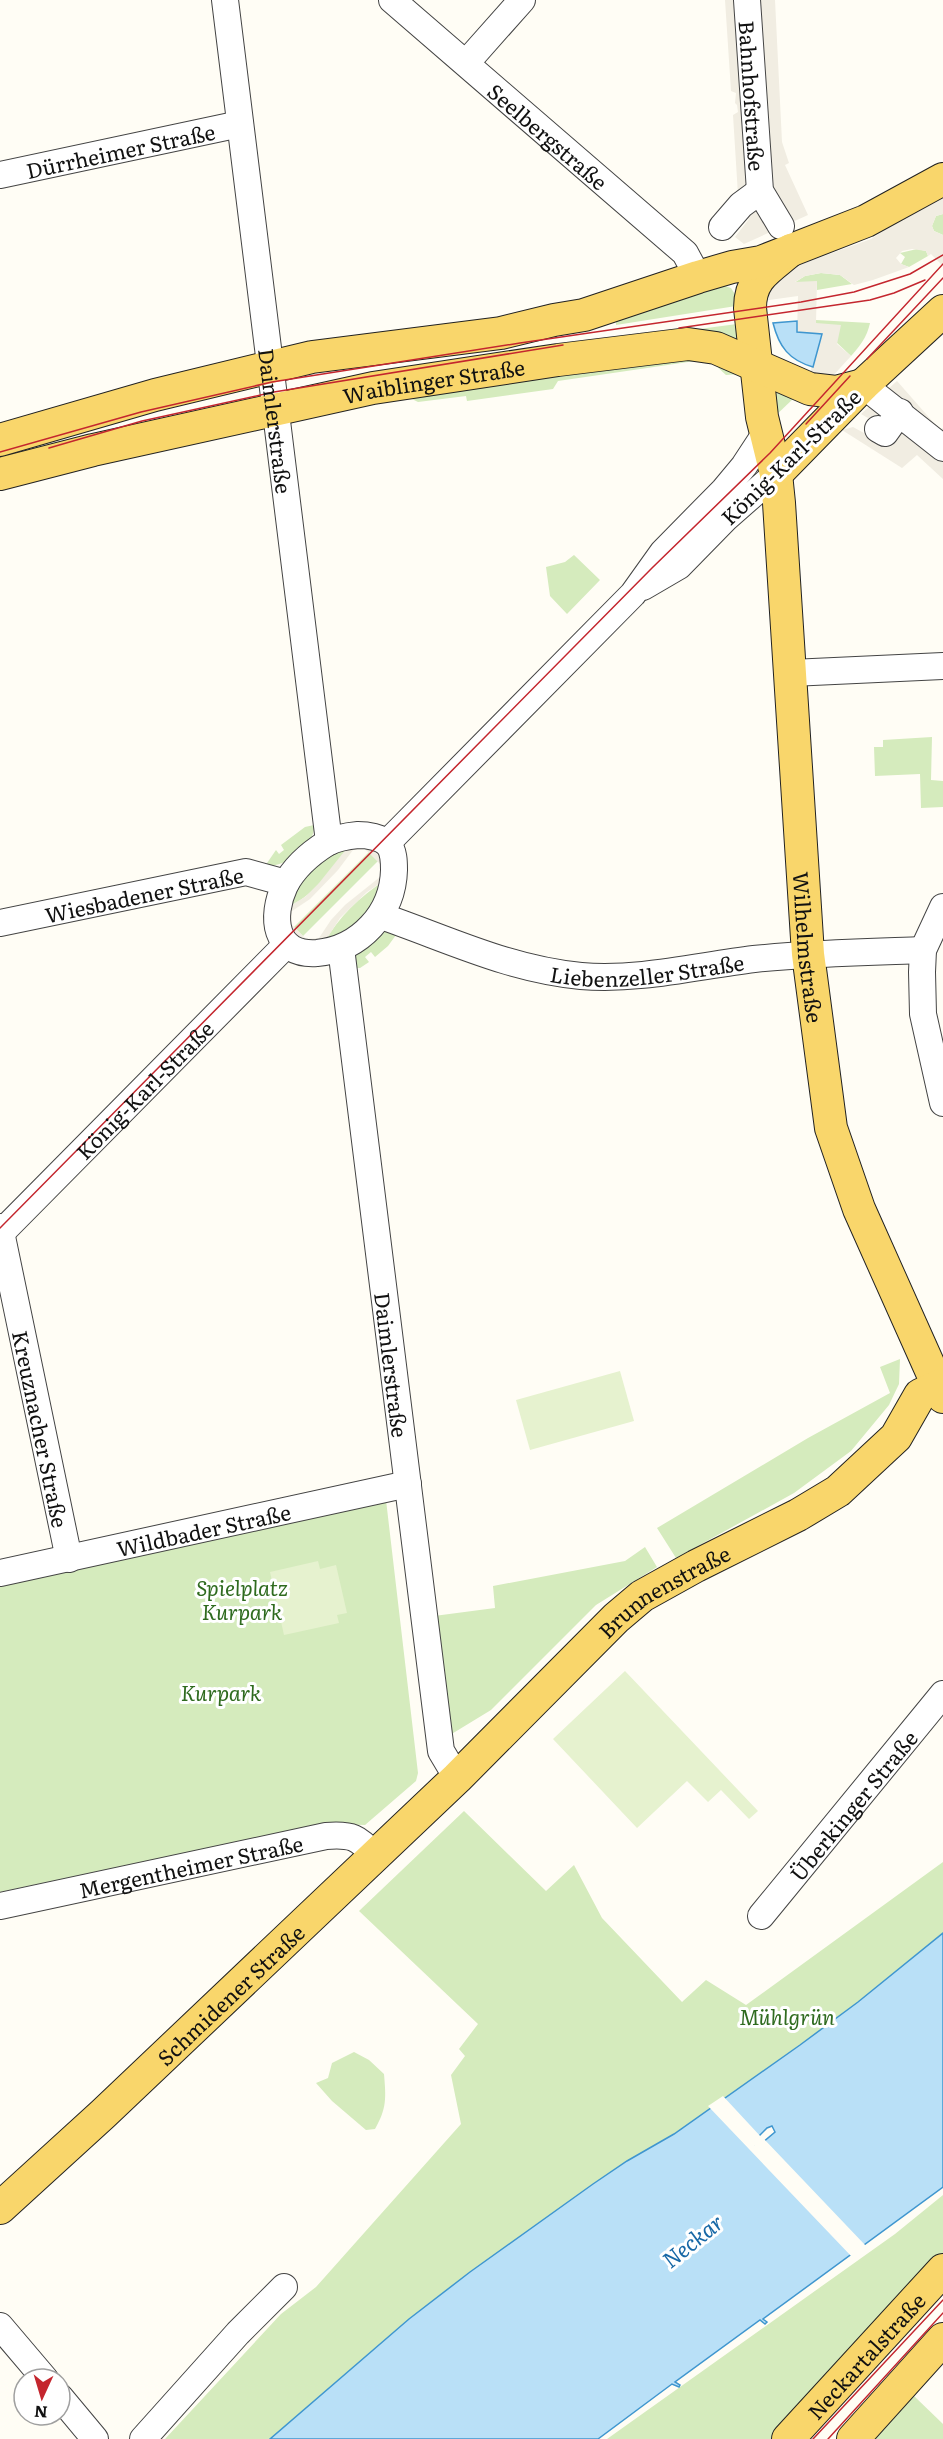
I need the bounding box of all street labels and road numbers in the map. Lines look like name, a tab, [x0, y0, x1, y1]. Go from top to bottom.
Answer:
street label: Bahnhofstraße	[733, 20, 774, 172]
street label: Seelbergstraße	[482, 75, 615, 196]
street label: Dürrheimer Straße	[23, 114, 218, 185]
street label: Daimlerstraße	[253, 346, 301, 495]
street label: Waiblinger Straße	[340, 350, 527, 410]
street label: König-Karl-Straße	[713, 381, 867, 531]
street label: Wiesbadener Straße	[42, 857, 246, 929]
street label: Wilhelmstraße	[787, 871, 832, 1025]
street label: Liebenzeller Straße	[548, 945, 746, 993]
street label: König-Karl-Straße	[68, 1012, 219, 1165]
street label: Daimlerstraße	[369, 1290, 417, 1439]
street label: Kreuznacher Straße	[6, 1327, 78, 1530]
street label: Wildbader Straße	[113, 1495, 293, 1563]
street label: Brunnenstraße	[590, 1536, 735, 1644]
street label: Überkinger Straße	[781, 1723, 924, 1887]
street label: Mergentheimer Straße	[76, 1826, 306, 1904]
street label: Schmidener Straße	[149, 1916, 310, 2071]
street label: Neckartalstraße	[799, 2285, 931, 2425]

